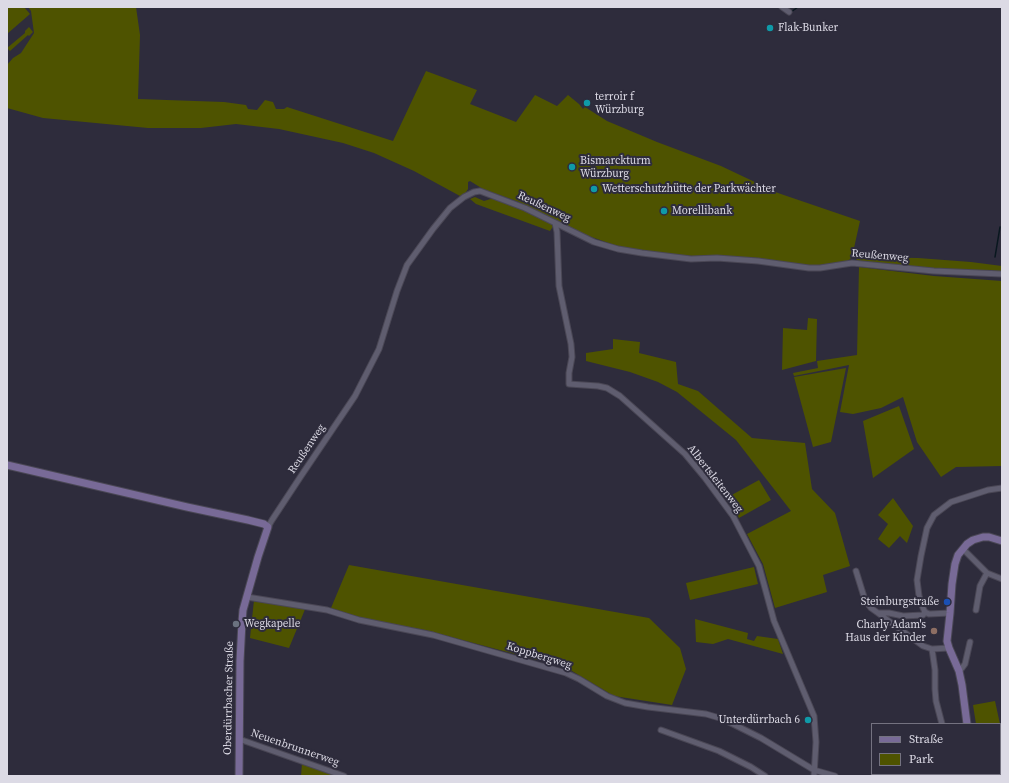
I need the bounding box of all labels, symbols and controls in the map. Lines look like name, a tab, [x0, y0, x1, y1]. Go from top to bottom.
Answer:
place label: Flak-Bunker	[778, 21, 838, 35]
marker: Flak-Bunker	[765, 23, 775, 33]
place label: terroir f Würzburg	[595, 90, 644, 116]
marker: terroir f Würzburg	[582, 98, 592, 108]
place label: Bismarckturm Würzburg	[580, 154, 651, 180]
marker: Bismarckturm Würzburg	[567, 162, 577, 172]
place label: Wetterschutzhütte der Parkwächter	[602, 182, 776, 196]
marker: Wetterschutzhütte der Parkwächter	[589, 184, 599, 194]
street label: Reußenweg	[515, 189, 573, 225]
place label: Morellibank	[672, 204, 732, 218]
marker: Morellibank	[659, 206, 669, 216]
street label: Reußenweg	[851, 247, 909, 265]
street label: Reußenweg	[286, 422, 328, 476]
street label: Albertsleitenweg	[684, 442, 746, 516]
place label: Steinburgstraße	[861, 595, 939, 609]
marker: Steinburgstraße	[942, 597, 952, 607]
place label: Wegkapelle	[244, 617, 300, 631]
place label: Charly Adam's Haus der Kinder	[845, 618, 926, 644]
marker: Wegkapelle	[231, 619, 241, 629]
marker: Charly Adam's Haus der Kinder	[929, 626, 939, 636]
street label: Koppbergweg	[505, 640, 573, 672]
street label: Oberdürrbacher Straße	[221, 641, 237, 755]
place label: Unterdürrbach 6	[718, 713, 800, 727]
marker: Unterdürrbach 6	[803, 715, 813, 725]
legend	[871, 723, 1001, 775]
street label: Neuenbrunnerweg	[249, 727, 341, 769]
text: Straße	[909, 731, 943, 747]
text: Park	[909, 751, 934, 767]

